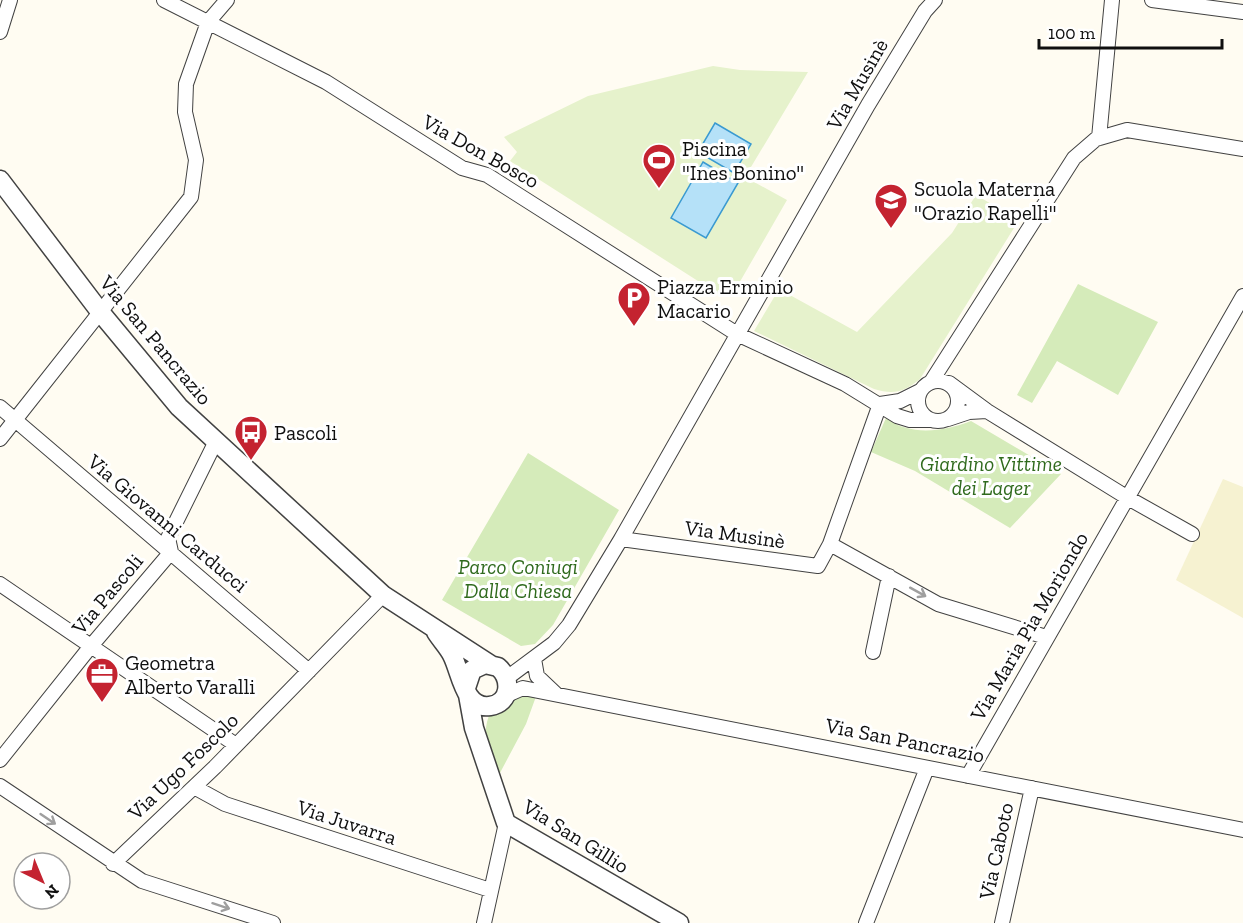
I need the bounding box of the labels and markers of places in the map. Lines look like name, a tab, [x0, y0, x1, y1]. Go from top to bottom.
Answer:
place label: Piscina "Ines Bonino"	[682, 136, 804, 185]
sports icon: Piscina "Ines Bonino"	[641, 142, 677, 189]
place label: Scuola Materna "Orazio Rapelli"	[914, 176, 1056, 225]
school or university icon: Scuola Materna "Orazio Rapelli"	[873, 182, 909, 229]
place label: Piazza Erminio Macario	[657, 274, 793, 323]
parking icon: Piazza Erminio Macario	[616, 280, 652, 327]
bus stop icon: Pascoli	[233, 414, 269, 461]
place label: Pascoli	[274, 420, 337, 445]
place label: Geometra Alberto Varalli	[125, 650, 255, 699]
office icon: Geometra Alberto Varalli	[84, 656, 120, 703]

